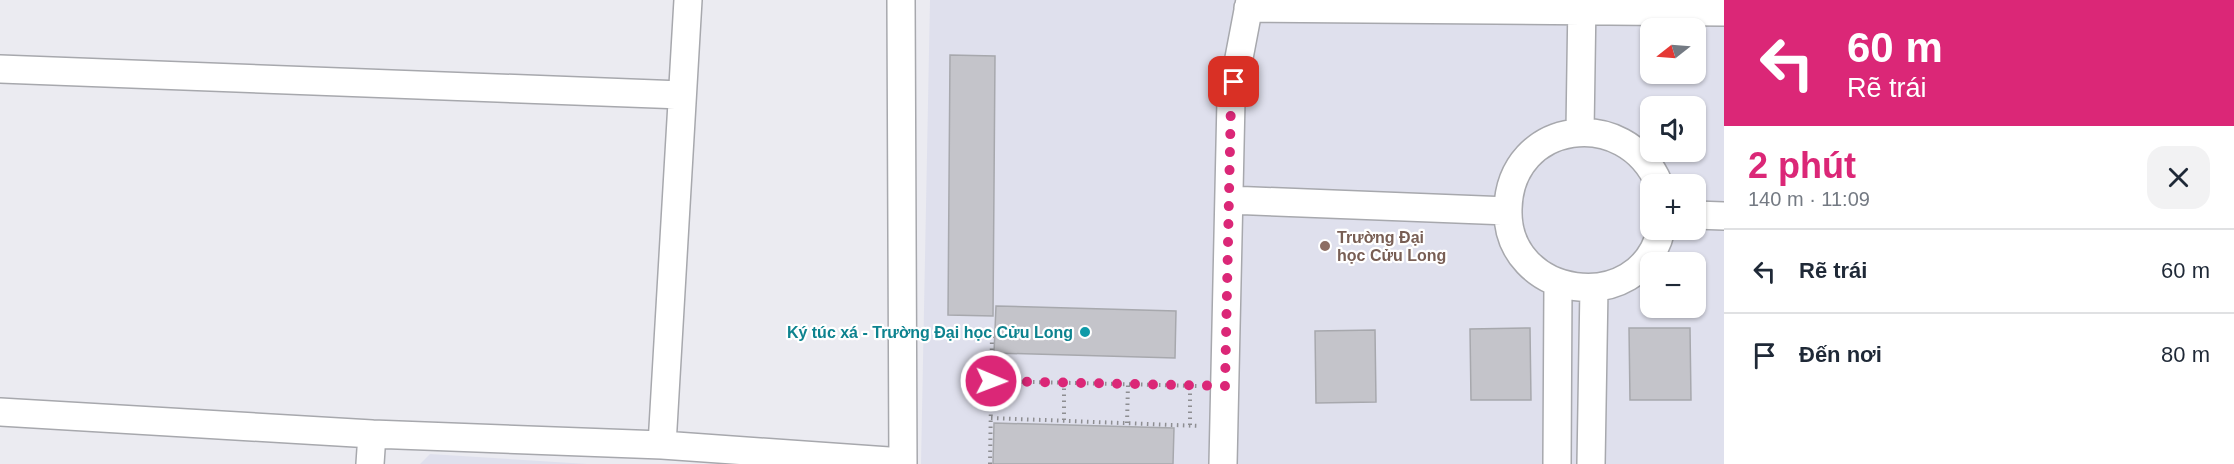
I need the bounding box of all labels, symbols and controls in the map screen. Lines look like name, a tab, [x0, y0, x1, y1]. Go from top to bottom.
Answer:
north arrow	[1640, 18, 1706, 84]
map controls	[1640, 18, 1706, 318]
icon: left	[1748, 24, 1826, 102]
text: 60 m	[1847, 24, 1943, 71]
pin	[1208, 56, 1259, 107]
icon: arrive	[1217, 65, 1250, 98]
text: Rẽ trái	[1847, 73, 1927, 103]
button: sound	[1640, 96, 1706, 162]
text: 2 phút	[1748, 145, 1856, 186]
button: close	[2147, 146, 2210, 209]
button: +	[1640, 174, 1706, 240]
text: 140 m · 11:09	[1748, 188, 1870, 210]
place label: Trường Đại học Cửu Long	[1337, 229, 1446, 264]
marker: Trường Đại học Cửu Long	[1318, 239, 1332, 253]
button: −	[1640, 252, 1706, 318]
icon: left	[1748, 255, 1781, 288]
text: Rẽ trái	[1799, 258, 1867, 283]
text: 60 m	[2161, 258, 2210, 283]
place label: Ký túc xá - Trường Đại học Cửu Long	[787, 324, 1073, 341]
marker: Ký túc xá - Trường Đại học Cửu Long	[1078, 325, 1092, 339]
icon: arrive	[1748, 339, 1781, 372]
text: Đến nơi	[1799, 342, 1882, 367]
text: 80 m	[2161, 342, 2210, 367]
position arrow	[959, 349, 1023, 413]

